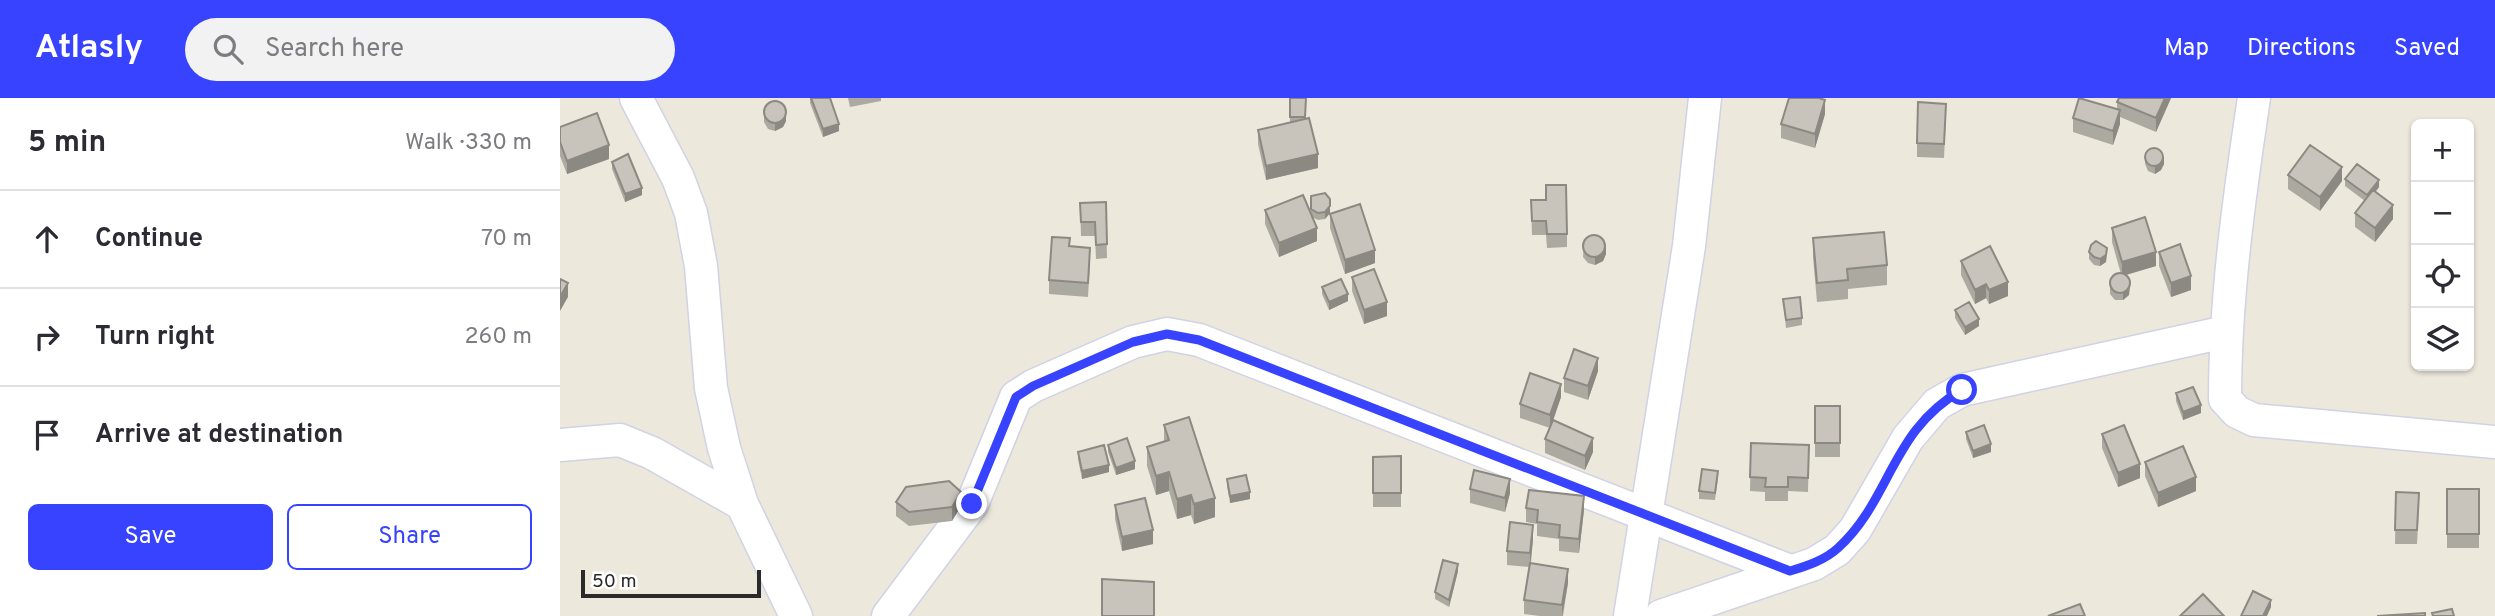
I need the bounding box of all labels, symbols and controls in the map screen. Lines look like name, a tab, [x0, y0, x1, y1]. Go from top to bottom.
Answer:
search box	[185, 18, 675, 81]
text: Atlasly	[35, 28, 143, 70]
icon: search	[209, 30, 247, 68]
text: Search here	[265, 33, 404, 66]
text: Map	[2164, 34, 2209, 64]
text: Directions	[2247, 34, 2356, 64]
text: Saved	[2394, 34, 2460, 64]
map controls	[2411, 119, 2474, 371]
button: +	[2411, 119, 2474, 182]
text: 5 min	[28, 125, 106, 162]
text: Walk · 330 m	[405, 129, 532, 158]
button: −	[2411, 182, 2474, 245]
icon: ahead	[28, 220, 66, 258]
text: Continue	[95, 223, 203, 256]
text: 70 m	[481, 225, 532, 254]
button: locate	[2411, 245, 2474, 308]
button: layers	[2411, 308, 2474, 371]
icon: right	[28, 318, 66, 356]
text: Turn right	[95, 321, 215, 354]
text: 260 m	[465, 323, 532, 352]
route start	[1946, 374, 1977, 405]
icon: arrive	[28, 416, 66, 454]
text: Arrive at destination	[95, 419, 343, 452]
route end	[956, 488, 987, 519]
button: Save	[28, 504, 273, 570]
button: Share	[287, 504, 532, 570]
scale bar	[581, 567, 761, 599]
text: 50 m	[592, 570, 637, 594]

